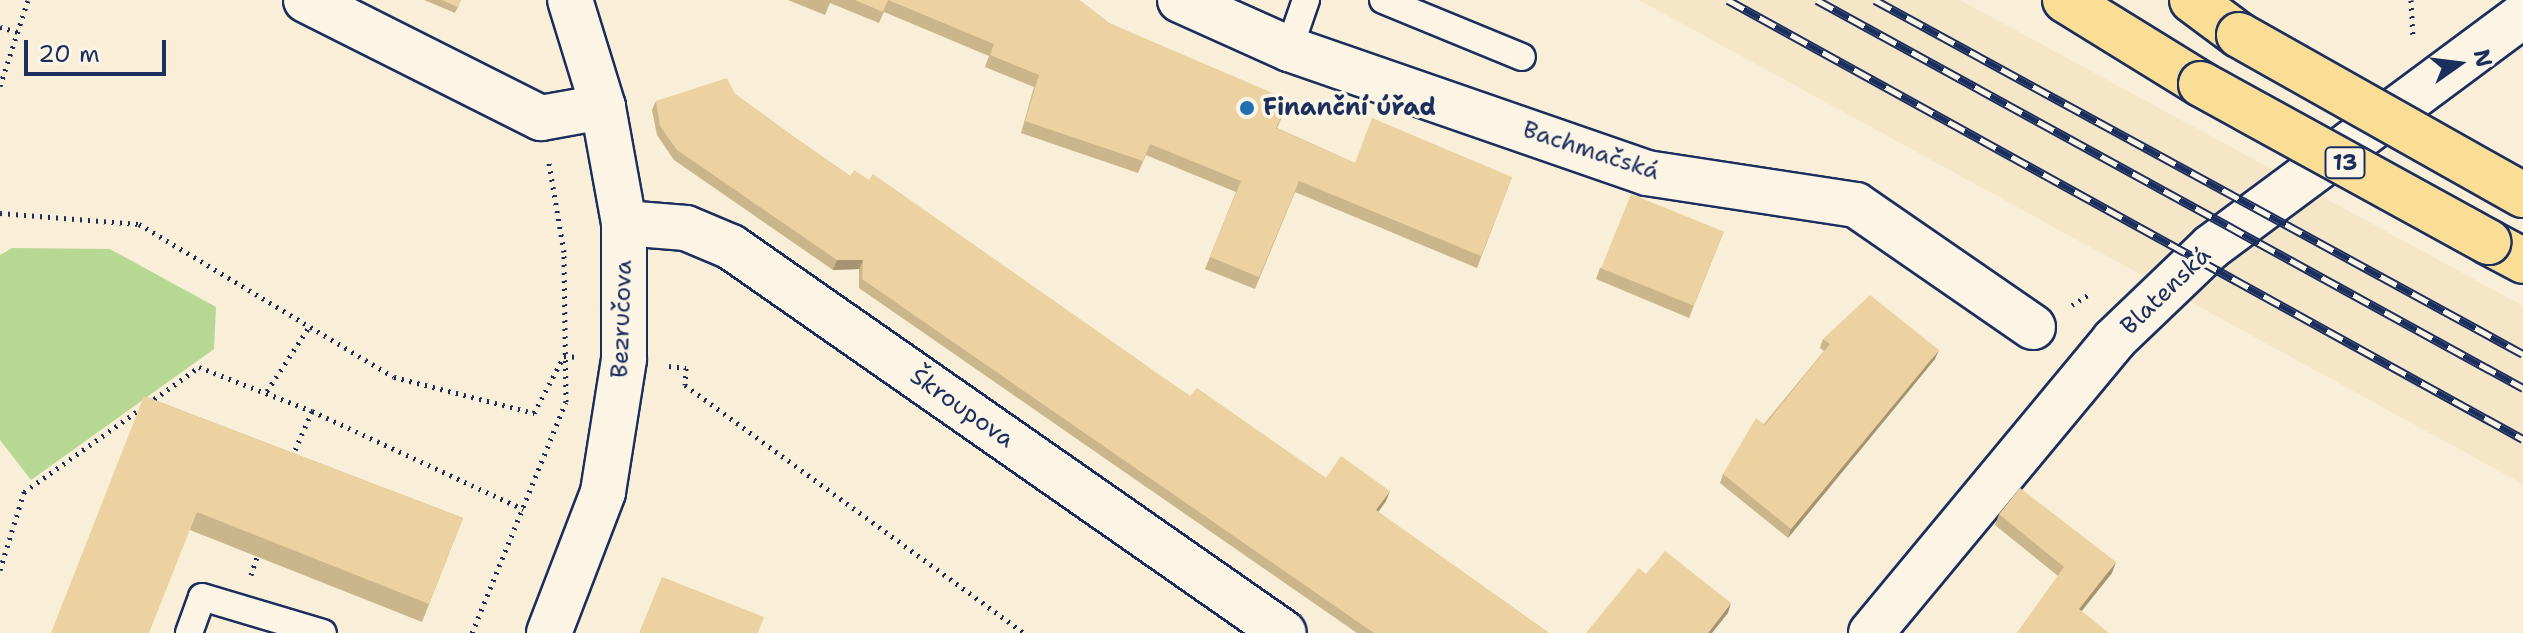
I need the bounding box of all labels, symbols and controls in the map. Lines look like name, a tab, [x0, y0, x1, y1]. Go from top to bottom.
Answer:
scale bar	[28, 24, 170, 74]
north arrow	[2419, 24, 2499, 104]
text: 20 m	[38, 38, 100, 70]
text: N	[2467, 46, 2499, 70]
place label: Finanční úřad	[1263, 94, 1436, 122]
marker: Finanční úřad	[1238, 99, 1256, 117]
street label: Bachmačská	[1519, 115, 1663, 187]
road number: 13	[2323, 145, 2367, 181]
street label: Blatenská	[2115, 241, 2217, 341]
street label: Bezručova	[606, 259, 638, 379]
street label: Škroupova	[905, 362, 1019, 454]

